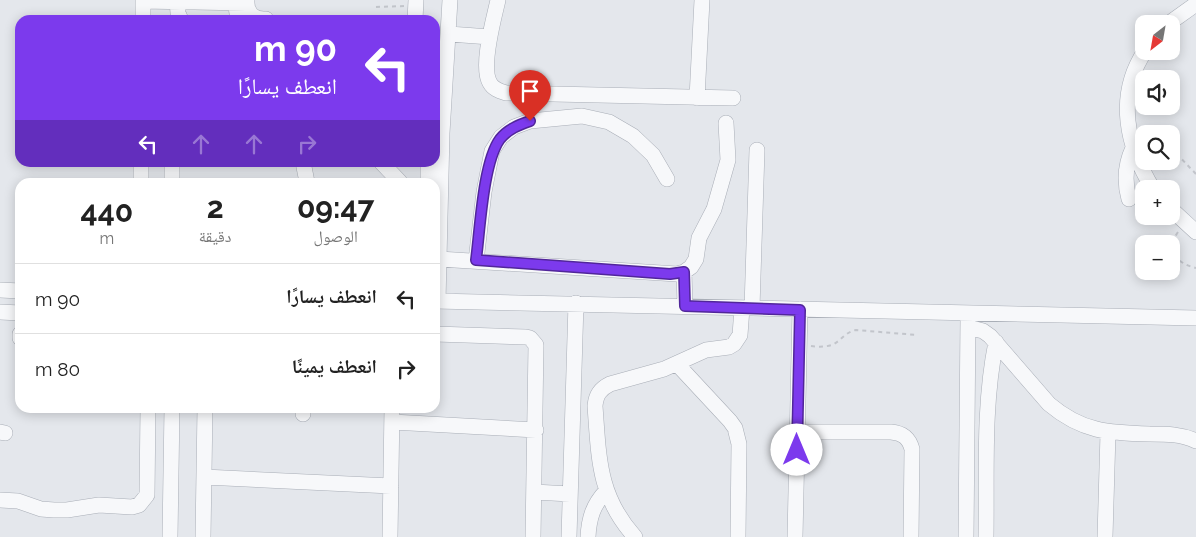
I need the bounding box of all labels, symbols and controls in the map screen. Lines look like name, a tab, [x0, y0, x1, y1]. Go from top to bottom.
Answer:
north arrow	[1135, 15, 1180, 60]
map controls	[1135, 15, 1180, 280]
text: 90 m	[254, 28, 337, 69]
icon: left	[355, 35, 420, 100]
pin	[509, 70, 551, 121]
button: sound	[1135, 70, 1180, 115]
text: انعطف يسارًا	[238, 73, 337, 99]
icon: arrive	[516, 77, 544, 105]
button: search	[1135, 125, 1180, 170]
icon: left	[134, 130, 162, 158]
icon: ahead	[187, 130, 215, 158]
icon: ahead	[240, 130, 268, 158]
icon: right	[293, 130, 321, 158]
button: +	[1135, 180, 1180, 225]
text: 2	[207, 190, 224, 225]
text: 09:47	[297, 190, 374, 225]
text: 440	[81, 194, 133, 229]
text: دقيقة	[199, 227, 231, 246]
text: الوصول	[314, 227, 358, 246]
text: m	[100, 229, 114, 248]
button: −	[1135, 235, 1180, 280]
text: انعطف يسارًا	[286, 285, 377, 307]
icon: left	[392, 285, 420, 313]
text: 90 m	[35, 288, 80, 310]
text: انعطف يمينًا	[292, 355, 377, 377]
icon: right	[392, 355, 420, 383]
text: 80 m	[35, 358, 80, 380]
position arrow	[770, 423, 822, 475]

